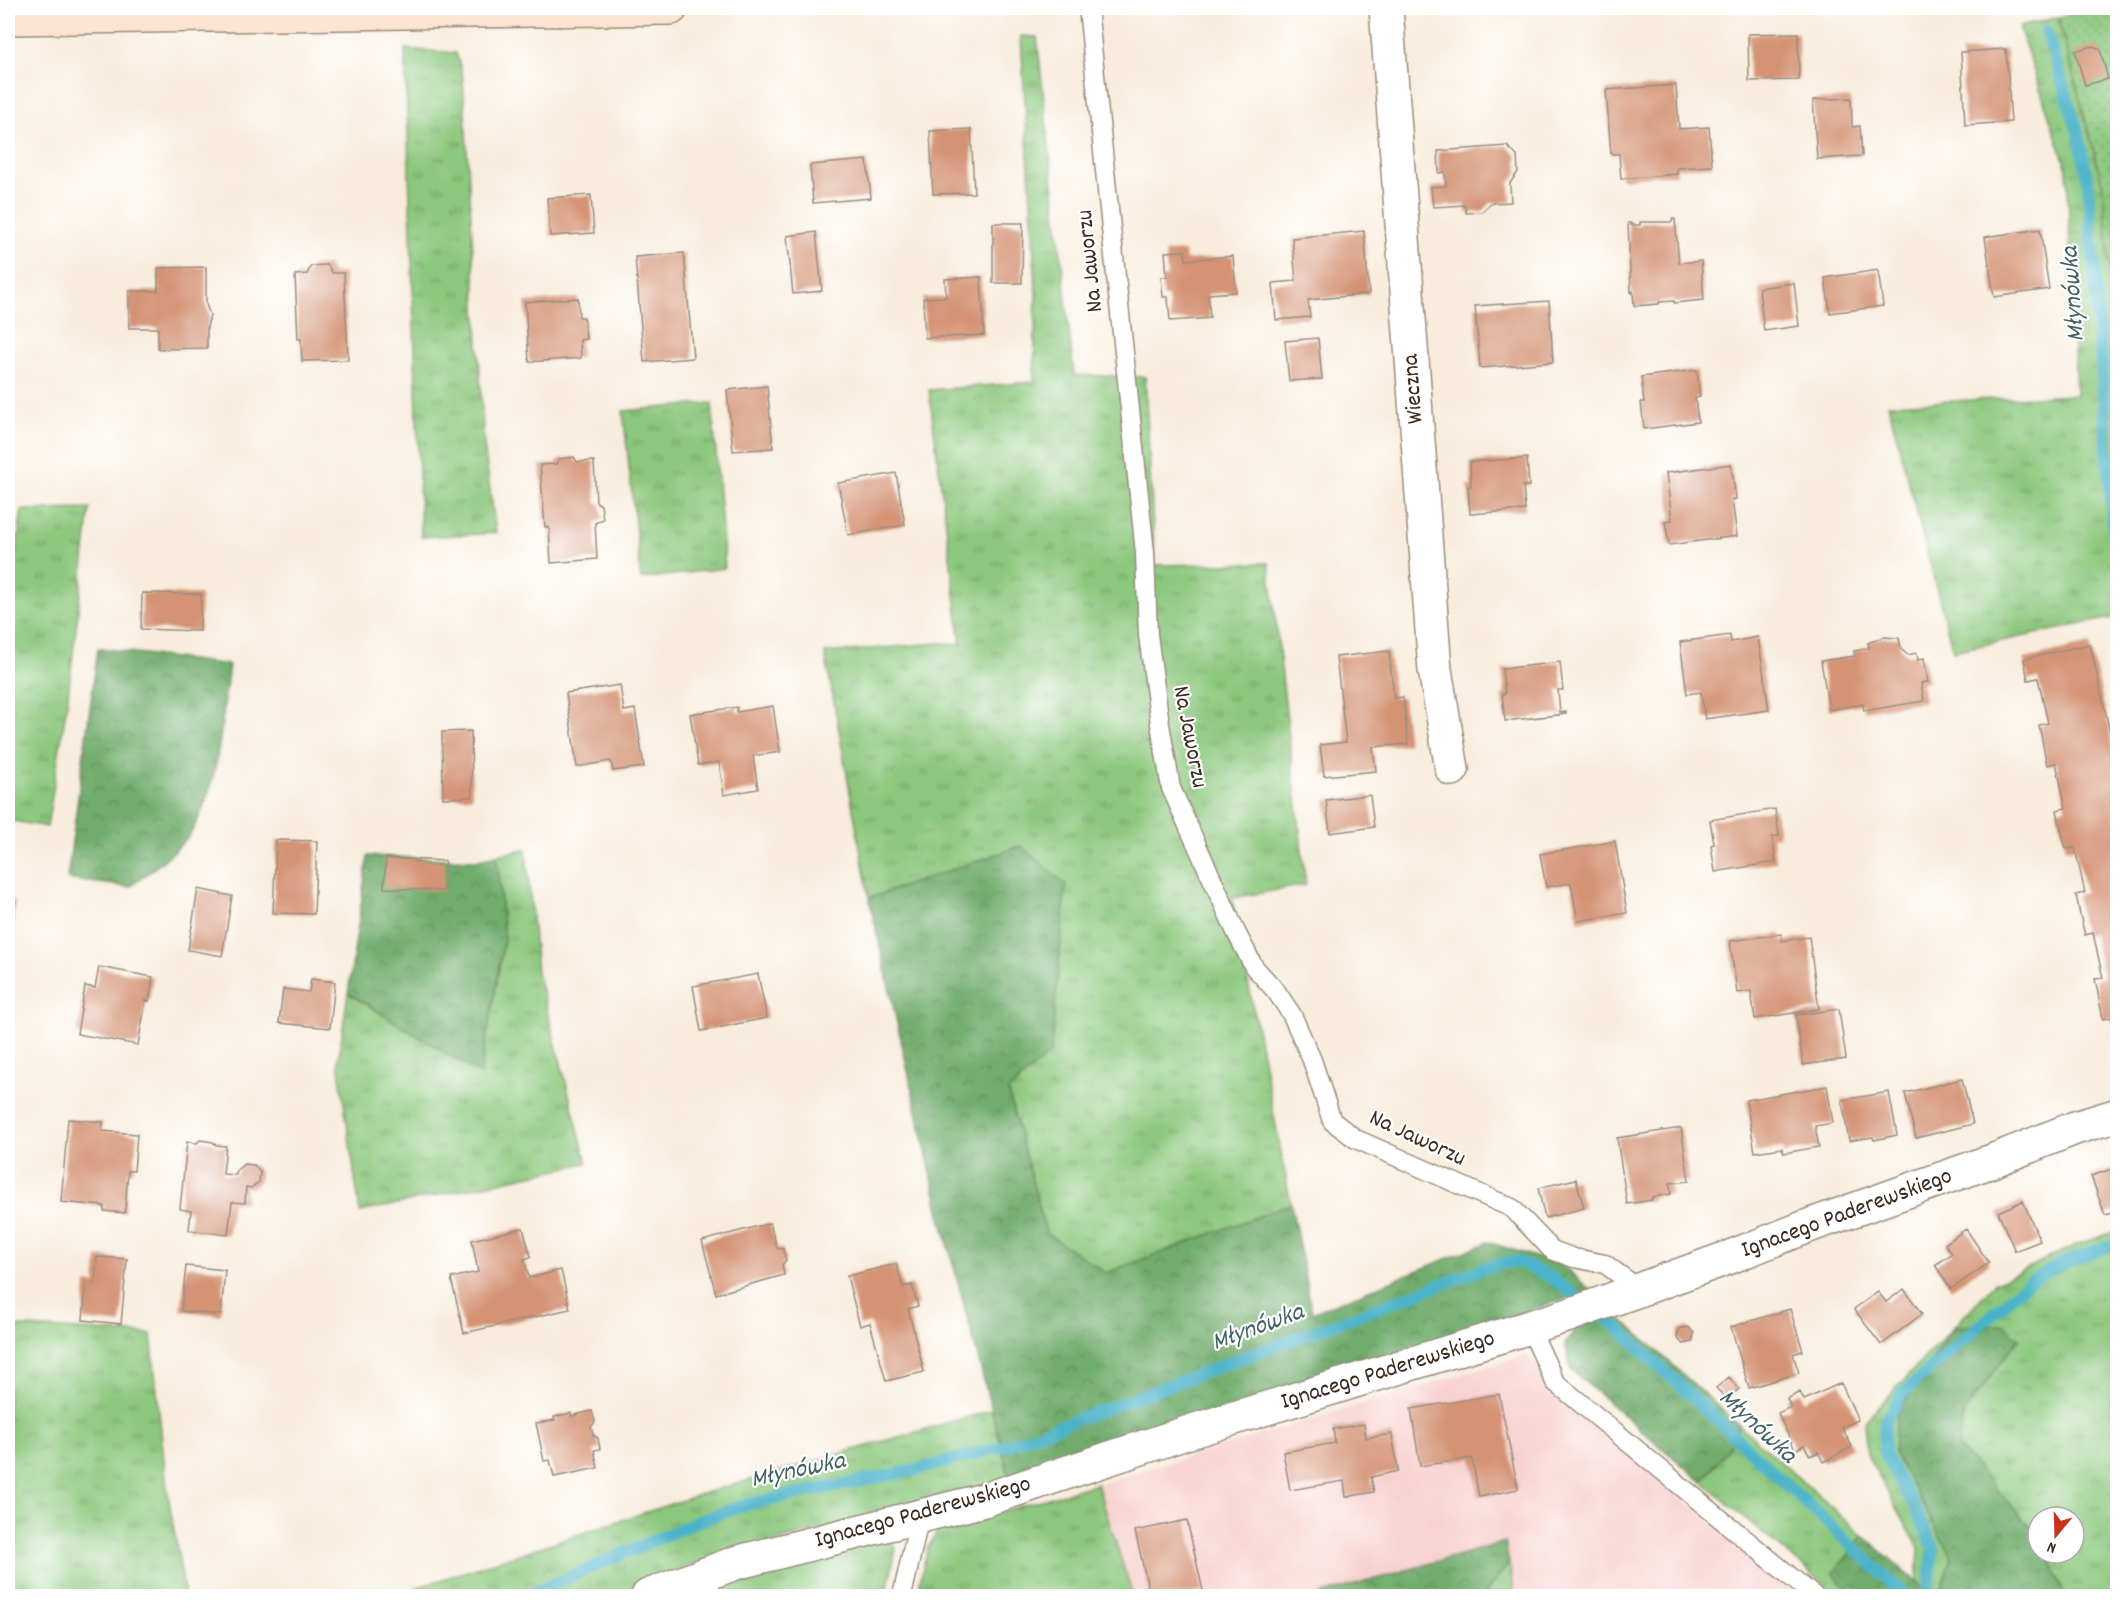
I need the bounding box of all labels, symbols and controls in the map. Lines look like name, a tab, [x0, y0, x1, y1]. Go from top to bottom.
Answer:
street label: Na Jaworzu	[1069, 208, 1113, 314]
water label: Młynówka	[2052, 243, 2096, 343]
street label: Wieczna	[1395, 352, 1433, 425]
street label: Na Jaworzu	[1162, 683, 1216, 791]
street label: Na Jaworzu	[1363, 1102, 1471, 1176]
street label: Ignacego Paderewskiego	[1737, 1160, 1957, 1268]
water label: Młynówka	[1207, 1294, 1311, 1362]
street label: Ignacego Paderewskiego	[1277, 1322, 1499, 1420]
water label: Młynówka	[1709, 1381, 1806, 1474]
water label: Młynówka	[747, 1443, 850, 1499]
street label: Ignacego Paderewskiego	[811, 1468, 1035, 1558]
north arrow	[2026, 1505, 2086, 1565]
text: N	[2044, 1535, 2059, 1559]

